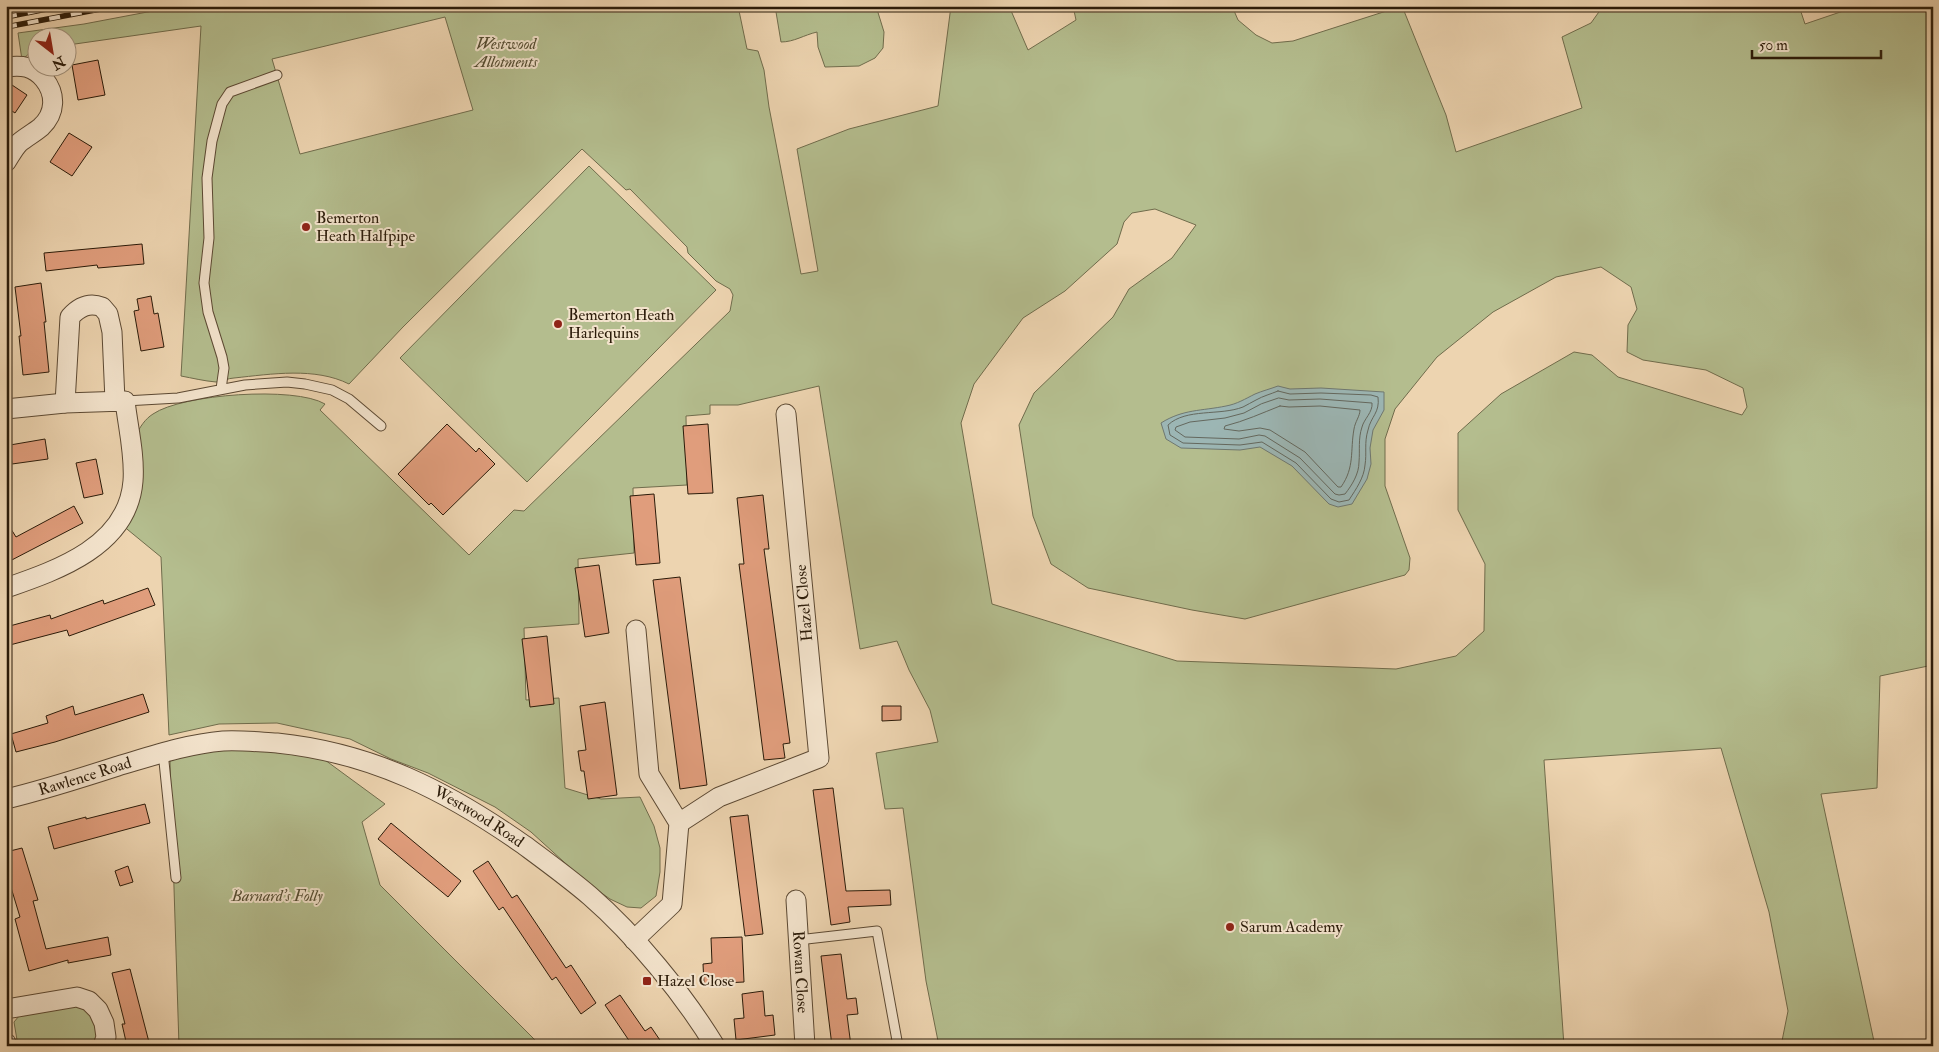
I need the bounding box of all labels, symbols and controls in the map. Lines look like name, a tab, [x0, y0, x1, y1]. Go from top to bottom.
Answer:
north arrow	[28, 28, 78, 78]
scale bar	[1752, 28, 1880, 60]
park label: Westwood Allotments	[473, 34, 538, 72]
text: 50 m	[1759, 36, 1788, 55]
text: N	[48, 52, 69, 73]
place label: Bemerton Heath Halfpipe	[316, 208, 415, 247]
marker: Bemerton Heath Halfpipe	[300, 221, 312, 233]
place label: Bemerton Heath Harlequins	[568, 305, 675, 343]
marker: Bemerton Heath Harlequins	[552, 318, 564, 330]
street label: Hazel Close	[791, 563, 817, 642]
street label: Rawlence Road	[36, 753, 134, 800]
street label: Westwood Road	[430, 781, 528, 852]
park label: Barnard's Folly	[230, 886, 323, 906]
place label: Sarum Academy	[1240, 917, 1343, 937]
marker: Sarum Academy	[1224, 921, 1236, 933]
street label: Rowan Close	[788, 930, 813, 1014]
place label: Hazel Close	[657, 971, 735, 991]
marker: Hazel Close	[641, 975, 653, 987]

